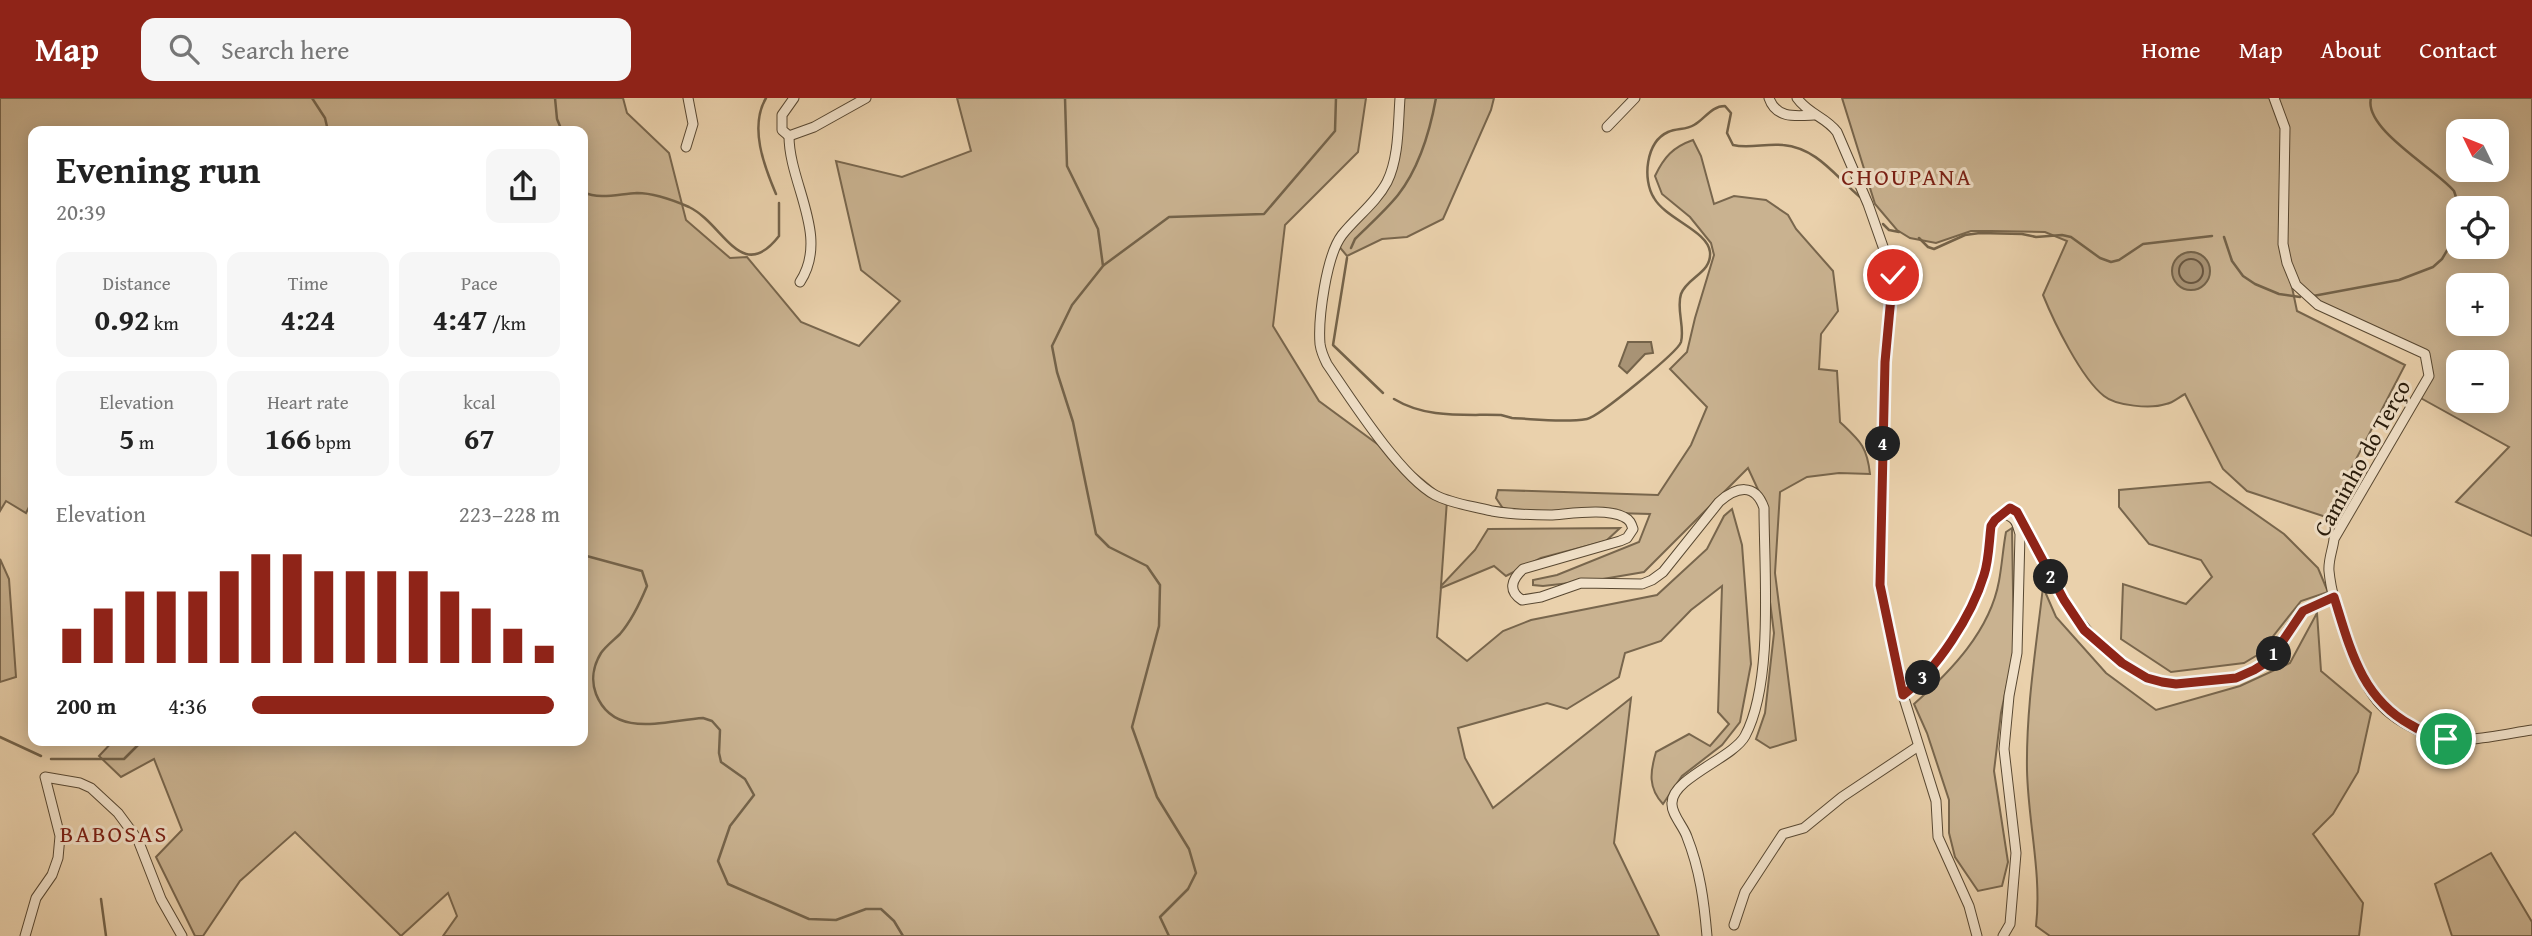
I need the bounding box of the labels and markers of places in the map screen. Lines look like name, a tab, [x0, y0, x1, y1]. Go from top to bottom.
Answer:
pin	[1863, 245, 1923, 305]
pin: 4	[1866, 426, 1900, 462]
pin: 2	[2034, 560, 2068, 594]
pin: 1	[2256, 636, 2292, 672]
pin: 3	[1906, 660, 1940, 696]
pin	[2416, 709, 2476, 769]

